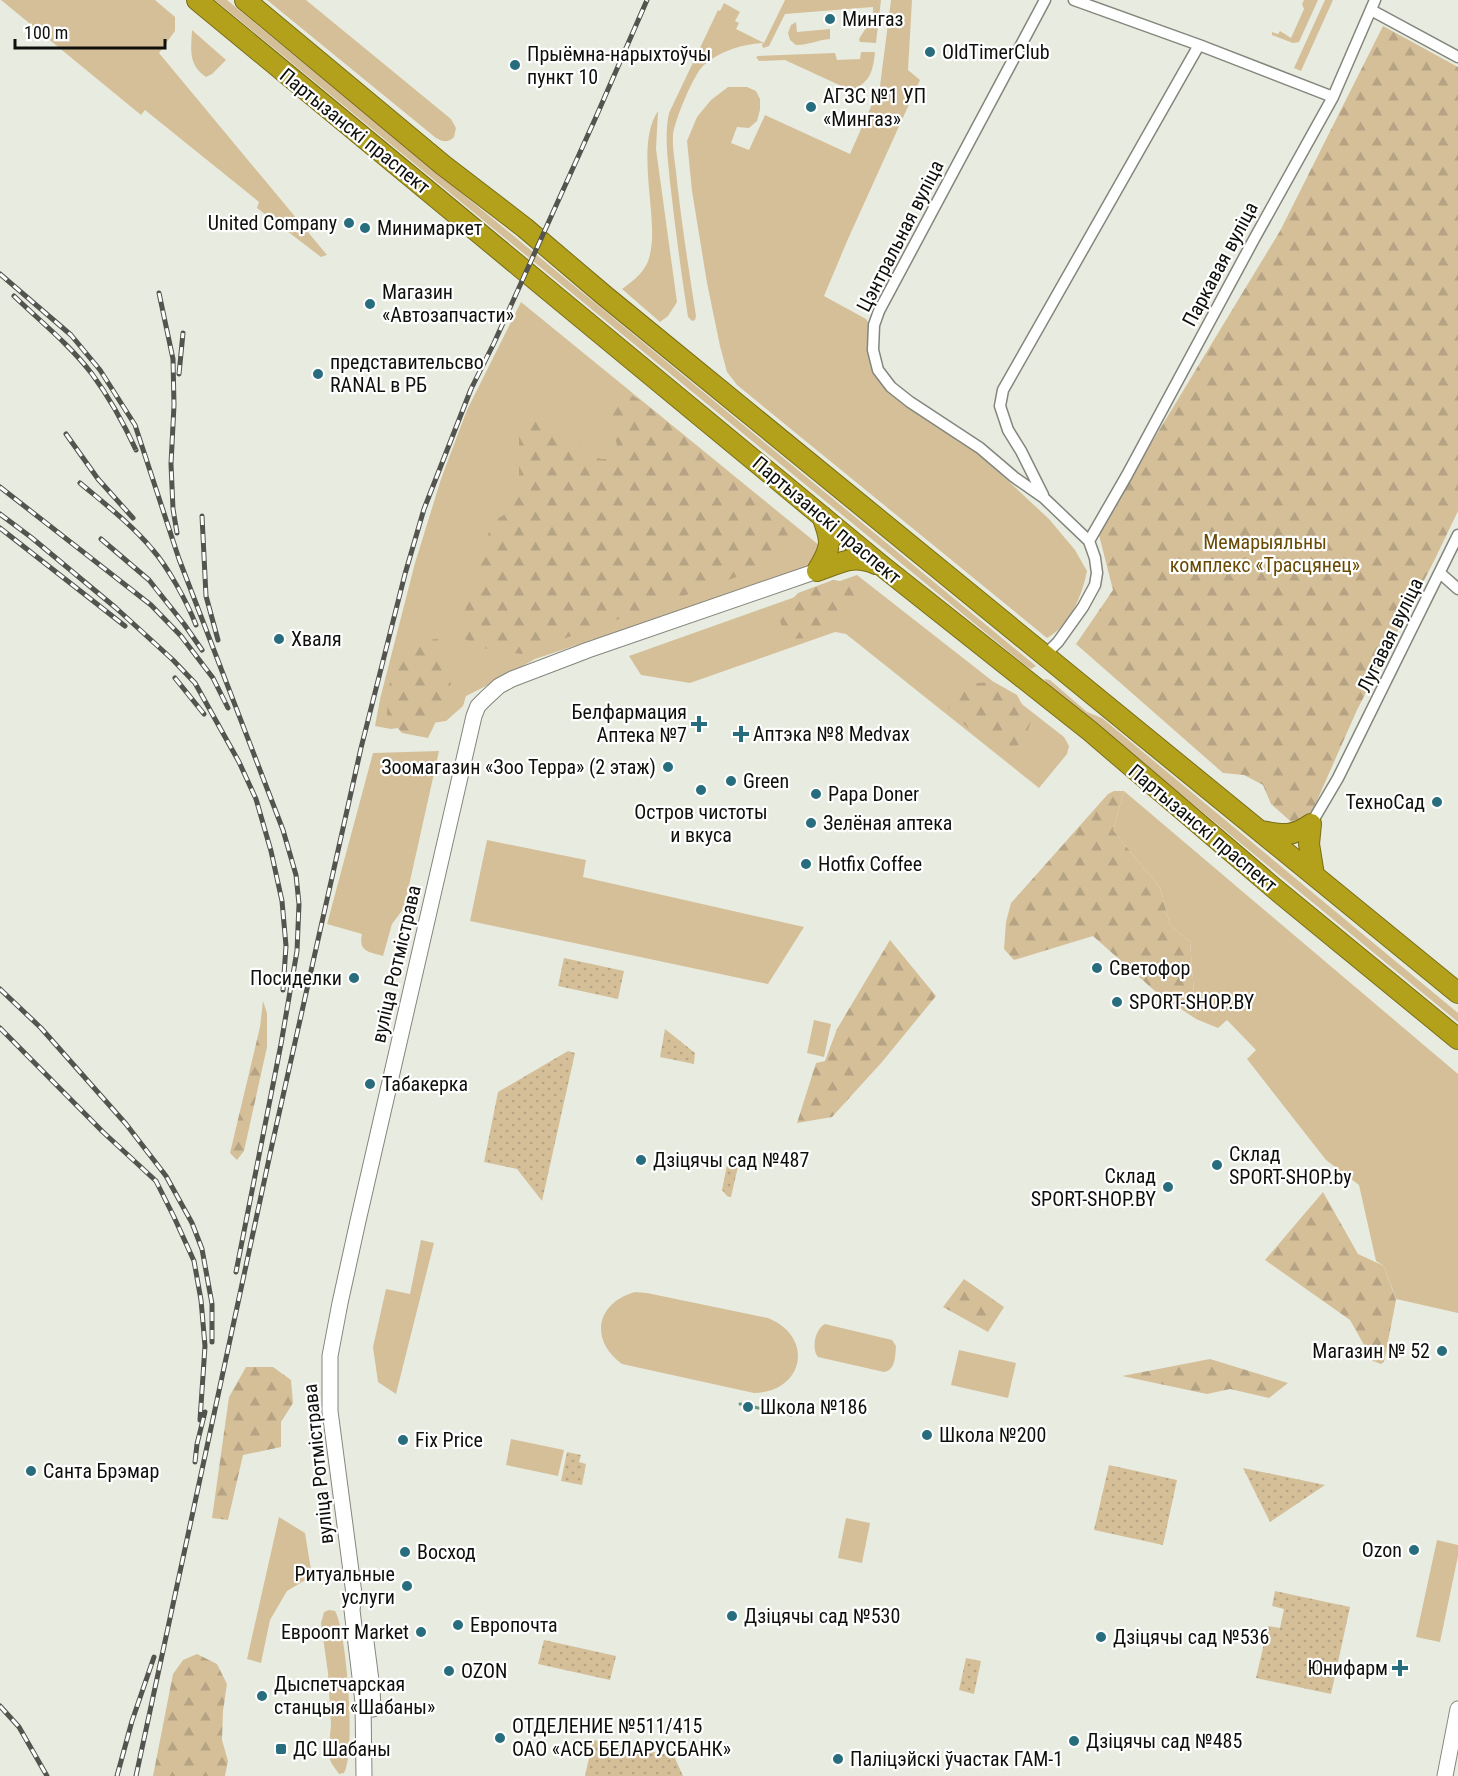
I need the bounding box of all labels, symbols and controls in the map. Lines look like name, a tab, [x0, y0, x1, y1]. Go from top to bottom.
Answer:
place label: Мингаз	[842, 7, 903, 31]
scale bar	[15, 12, 165, 50]
marker: Мингаз	[823, 12, 837, 26]
text: 100 m	[24, 22, 68, 43]
place label: OldTimerClub	[942, 40, 1050, 64]
place label: Прыёмна-нарыхтоўчы пункт 10	[527, 42, 711, 89]
marker: OldTimerClub	[923, 45, 937, 59]
marker: Прыёмна-нарыхтоўчы пункт 10	[508, 58, 522, 72]
street label: Партызанскі праспект	[275, 63, 435, 199]
place label: АГЗС №1 УП «Мингаз»	[823, 84, 926, 131]
marker: АГЗС №1 УП «Мингаз»	[804, 100, 818, 114]
street label: Цэнтральная вуліца	[851, 156, 949, 316]
street label: Паркавая вуліца	[1177, 198, 1263, 330]
place label: United Company	[208, 211, 337, 235]
marker: United Company	[342, 216, 356, 230]
place label: Минимаркет	[377, 216, 482, 240]
marker: Минимаркет	[358, 221, 372, 235]
place label: Магазин «Автозапчасти»	[382, 280, 514, 327]
marker: Магазин «Автозапчасти»	[363, 297, 377, 311]
place label: представительсво RANAL в РБ	[330, 350, 484, 397]
marker: представительсво RANAL в РБ	[311, 367, 325, 381]
street label: Партызанскі праспект	[748, 451, 906, 589]
park label: Мемарыяльны комплекс «Трасцянец»	[1170, 530, 1360, 577]
street label: Лугавая вуліца	[1352, 574, 1428, 696]
place label: Хваля	[291, 627, 342, 651]
marker: Хваля	[272, 632, 286, 646]
place label: Белфармация Аптека №7	[572, 700, 687, 747]
marker: Белфармация Аптека №7	[692, 717, 706, 731]
place label: Аптэка №8 Medvax	[753, 722, 910, 746]
marker: Аптэка №8 Medvax	[734, 727, 748, 741]
place label: Зоомагазин «Зоо Терра» (2 этаж)	[381, 755, 656, 779]
street label: Партызанскі праспект	[1124, 759, 1282, 897]
marker: Зоомагазин «Зоо Терра» (2 этаж)	[661, 760, 675, 774]
place label: Green	[743, 769, 789, 793]
marker: Green	[724, 774, 738, 788]
place label: Papa Doner	[828, 782, 919, 806]
marker: Остров чистоты и вкуса	[694, 783, 708, 797]
marker: Papa Doner	[809, 787, 823, 801]
place label: ТехноСад	[1346, 790, 1425, 814]
marker: ТехноСад	[1430, 795, 1444, 809]
place label: Остров чистоты и вкуса	[634, 800, 768, 847]
place label: Зелёная аптека	[823, 811, 952, 835]
marker: Зелёная аптека	[804, 816, 818, 830]
place label: Hotfix Coffee	[818, 852, 922, 876]
marker: Hotfix Coffee	[799, 857, 813, 871]
street label: вуліца Ротмістрава	[366, 883, 426, 1045]
place label: Светофор	[1109, 956, 1190, 980]
marker: Светофор	[1090, 961, 1104, 975]
place label: Посиделки	[250, 966, 342, 990]
marker: Посиделки	[347, 971, 361, 985]
place label: SPORT-SHOP.BY	[1129, 990, 1255, 1014]
marker: SPORT-SHOP.BY	[1110, 995, 1124, 1009]
place label: Табакерка	[382, 1072, 468, 1096]
marker: Табакерка	[363, 1077, 377, 1091]
place label: Склад SPORT-SHOP.by	[1229, 1142, 1352, 1189]
place label: Дзіцячы сад №487	[653, 1148, 809, 1172]
marker: Дзіцячы сад №487	[634, 1153, 648, 1167]
marker: Склад SPORT-SHOP.by	[1210, 1158, 1224, 1172]
place label: Склад SPORT-SHOP.BY	[1031, 1164, 1156, 1211]
marker: Склад SPORT-SHOP.BY	[1161, 1180, 1175, 1194]
place label: Магазин № 52	[1312, 1339, 1430, 1363]
marker: Магазин № 52	[1435, 1344, 1449, 1358]
street label: вуліца Ротмістрава	[298, 1383, 338, 1545]
place label: Школа №186	[760, 1395, 867, 1419]
marker: Школа №186	[741, 1400, 755, 1414]
place label: Школа №200	[939, 1423, 1046, 1447]
place label: Fix Price	[415, 1428, 483, 1452]
marker: Школа №200	[920, 1428, 934, 1442]
marker: Fix Price	[396, 1433, 410, 1447]
place label: Санта Брэмар	[43, 1459, 159, 1483]
marker: Санта Брэмар	[24, 1464, 38, 1478]
place label: Ozon	[1362, 1538, 1402, 1562]
place label: Восход	[417, 1540, 476, 1564]
marker: Ozon	[1407, 1543, 1421, 1557]
marker: Восход	[398, 1545, 412, 1559]
place label: Ритуальные услуги	[294, 1562, 395, 1609]
marker: Ритуальные услуги	[400, 1579, 414, 1593]
place label: Дзіцячы сад №530	[744, 1604, 900, 1628]
marker: Дзіцячы сад №530	[725, 1609, 739, 1623]
place label: Европочта	[470, 1613, 558, 1637]
marker: Европочта	[451, 1618, 465, 1632]
place label: Евроопт Market	[281, 1620, 409, 1644]
marker: Евроопт Market	[414, 1625, 428, 1639]
place label: Дзіцячы сад №536	[1113, 1625, 1269, 1649]
marker: Дзіцячы сад №536	[1094, 1630, 1108, 1644]
place label: Юнифарм	[1307, 1656, 1388, 1680]
place label: OZON	[461, 1659, 507, 1683]
marker: Юнифарм	[1393, 1661, 1407, 1675]
marker: OZON	[442, 1664, 456, 1678]
place label: Дыспетчарская станцыя «Шабаны»	[274, 1672, 435, 1719]
marker: Дыспетчарская станцыя «Шабаны»	[255, 1689, 269, 1703]
place label: ОТДЕЛЕНИЕ №511/415 ОАО «АСБ БЕЛАРУСБАНК»	[512, 1714, 731, 1761]
place label: Дзіцячы сад №485	[1086, 1729, 1242, 1753]
marker: ОТДЕЛЕНИЕ №511/415 ОАО «АСБ БЕЛАРУСБАНК»	[493, 1731, 507, 1745]
marker: Дзіцячы сад №485	[1067, 1734, 1081, 1748]
place label: ДС Шабаны	[293, 1737, 391, 1761]
marker: ДС Шабаны	[274, 1742, 288, 1756]
place label: Паліцэйскі ўчастак ГАМ-1	[850, 1747, 1063, 1771]
marker: Паліцэйскі ўчастак ГАМ-1	[831, 1752, 845, 1766]

